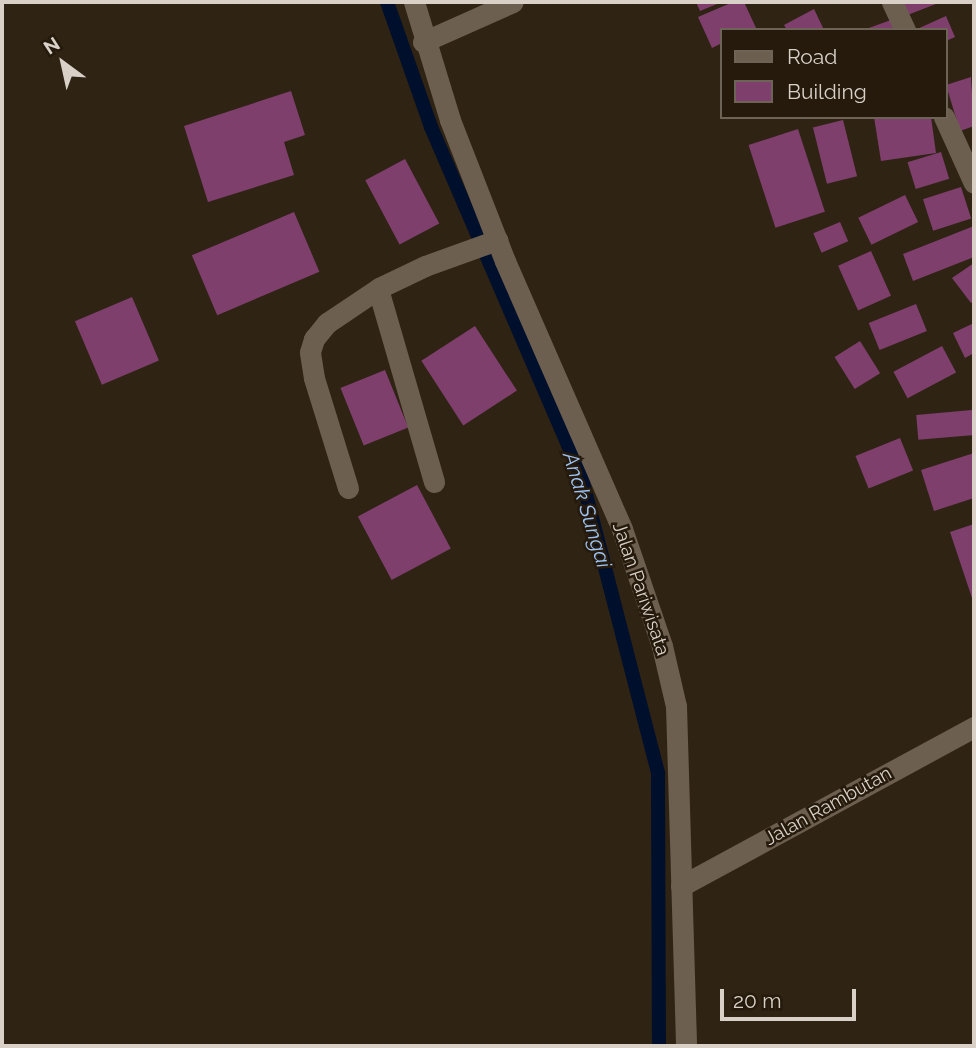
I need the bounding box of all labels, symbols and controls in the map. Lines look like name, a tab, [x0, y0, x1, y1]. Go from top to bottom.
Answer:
north arrow	[28, 28, 98, 98]
legend	[720, 28, 948, 119]
text: N	[39, 32, 64, 59]
text: Road	[787, 44, 837, 69]
text: Building	[787, 79, 867, 104]
water label: Anak Sungai	[557, 449, 617, 571]
street label: Jalan Pariwisata	[608, 519, 674, 659]
street label: Jalan Rambutan	[761, 762, 895, 850]
scale bar	[724, 974, 860, 1018]
text: 20 m	[733, 988, 781, 1013]

